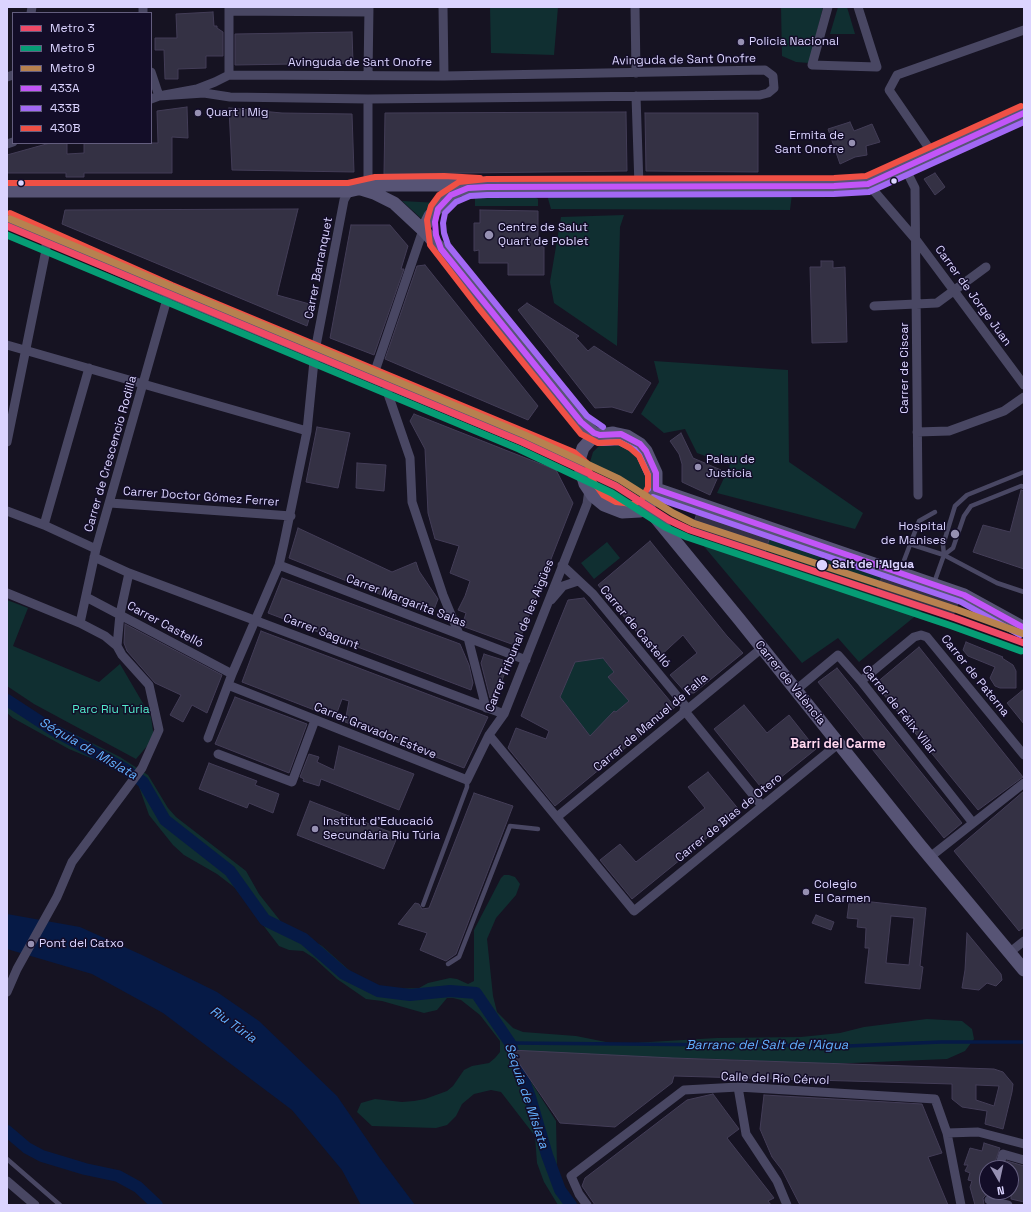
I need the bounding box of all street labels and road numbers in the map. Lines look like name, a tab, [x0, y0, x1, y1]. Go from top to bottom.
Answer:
street label: Avinguda de Sant Onofre	[612, 52, 756, 68]
street label: Avinguda de Sant Onofre	[288, 56, 432, 70]
street label: Carrer Barranquet	[302, 216, 336, 320]
street label: Carrer de Jorge Juan	[932, 243, 1014, 349]
street label: Carrer de Ciscar	[898, 322, 912, 414]
street label: Carrer de Crescencio Rodilla	[82, 374, 140, 534]
street label: Carrer Doctor Gómez Ferrer	[122, 484, 280, 510]
street label: Carrer Tribunal de les Aigües	[483, 558, 557, 714]
street label: Carrer Margarita Salas	[344, 571, 468, 631]
street label: Carrer de Castelló	[597, 583, 673, 671]
street label: Carrer Castelló	[124, 599, 206, 651]
street label: Carrer Sagunt	[281, 611, 361, 653]
street label: Carrer de Paterna	[938, 632, 1012, 720]
street label: Carrer de València	[752, 638, 828, 728]
street label: Carrer de Félix Vilar	[859, 663, 939, 757]
street label: Carrer de Manuel de Falla	[591, 671, 711, 775]
street label: Carrer Gravador Esteve	[311, 700, 439, 762]
street label: Carrer de Blas de Otero	[673, 770, 785, 866]
street label: Calle del Río Cérvol	[721, 1070, 829, 1088]

